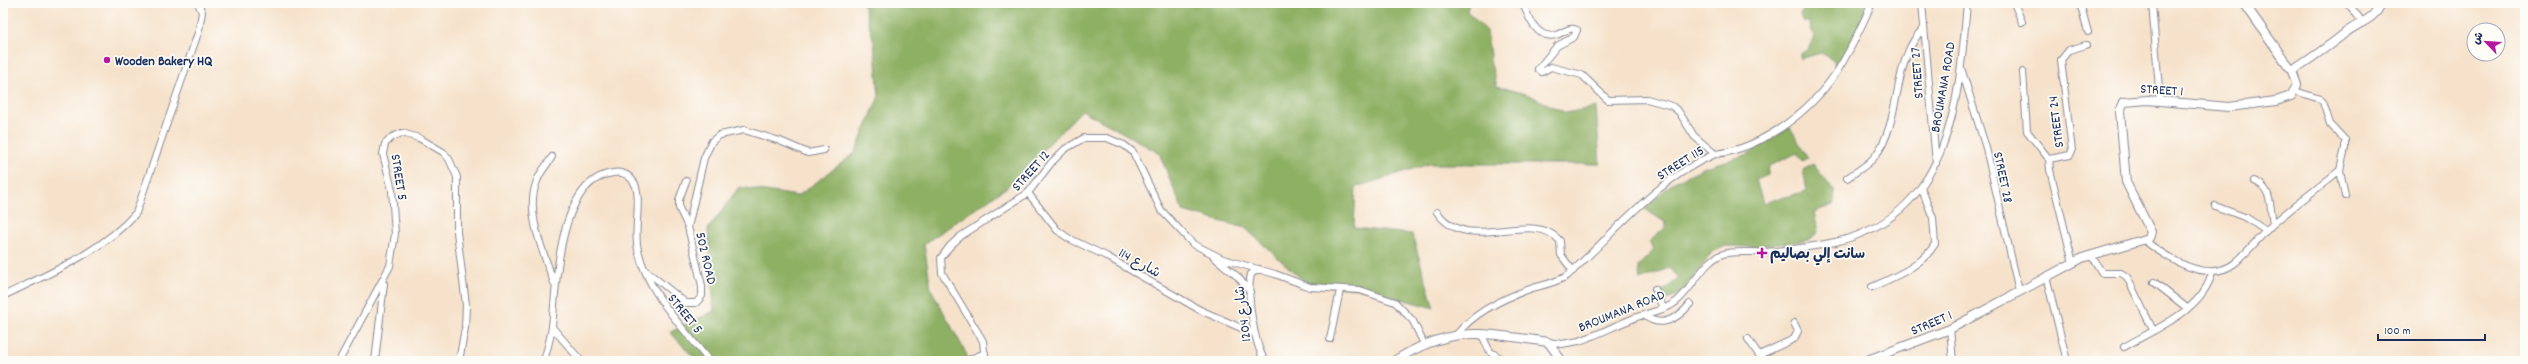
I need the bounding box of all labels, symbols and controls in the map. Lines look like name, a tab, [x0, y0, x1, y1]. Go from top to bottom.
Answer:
north arrow	[2466, 22, 2506, 62]
text: ش	[2469, 30, 2489, 47]
street label: BROUMANA ROAD	[1926, 41, 1962, 134]
street label: STREET 27	[1906, 46, 1930, 99]
place label: Wooden Bakery HQ	[115, 52, 212, 72]
marker: Wooden Bakery HQ	[102, 55, 112, 65]
street label: STREET 1	[2140, 80, 2184, 102]
street label: STREET 24	[2044, 95, 2070, 149]
street label: STREET 115	[1653, 141, 1709, 186]
street label: STREET 12	[1008, 146, 1055, 196]
street label: STREET 28	[1987, 150, 2017, 205]
street label: STREET 5	[385, 153, 412, 202]
street label: 502 ROAD	[689, 230, 721, 287]
street label: شارع 114	[1114, 244, 1164, 284]
place label: سانت إلي بصاليم	[1770, 245, 1865, 266]
marker: سانت إلي بصاليم	[1757, 248, 1767, 258]
street label: شارع 1204	[1231, 285, 1257, 343]
street label: BROUMANA ROAD	[1576, 285, 1668, 338]
street label: STREET 5	[662, 290, 707, 339]
street label: STREET 1	[1908, 306, 1956, 341]
scale bar	[2378, 316, 2485, 342]
text: 100 m	[2384, 323, 2411, 340]

